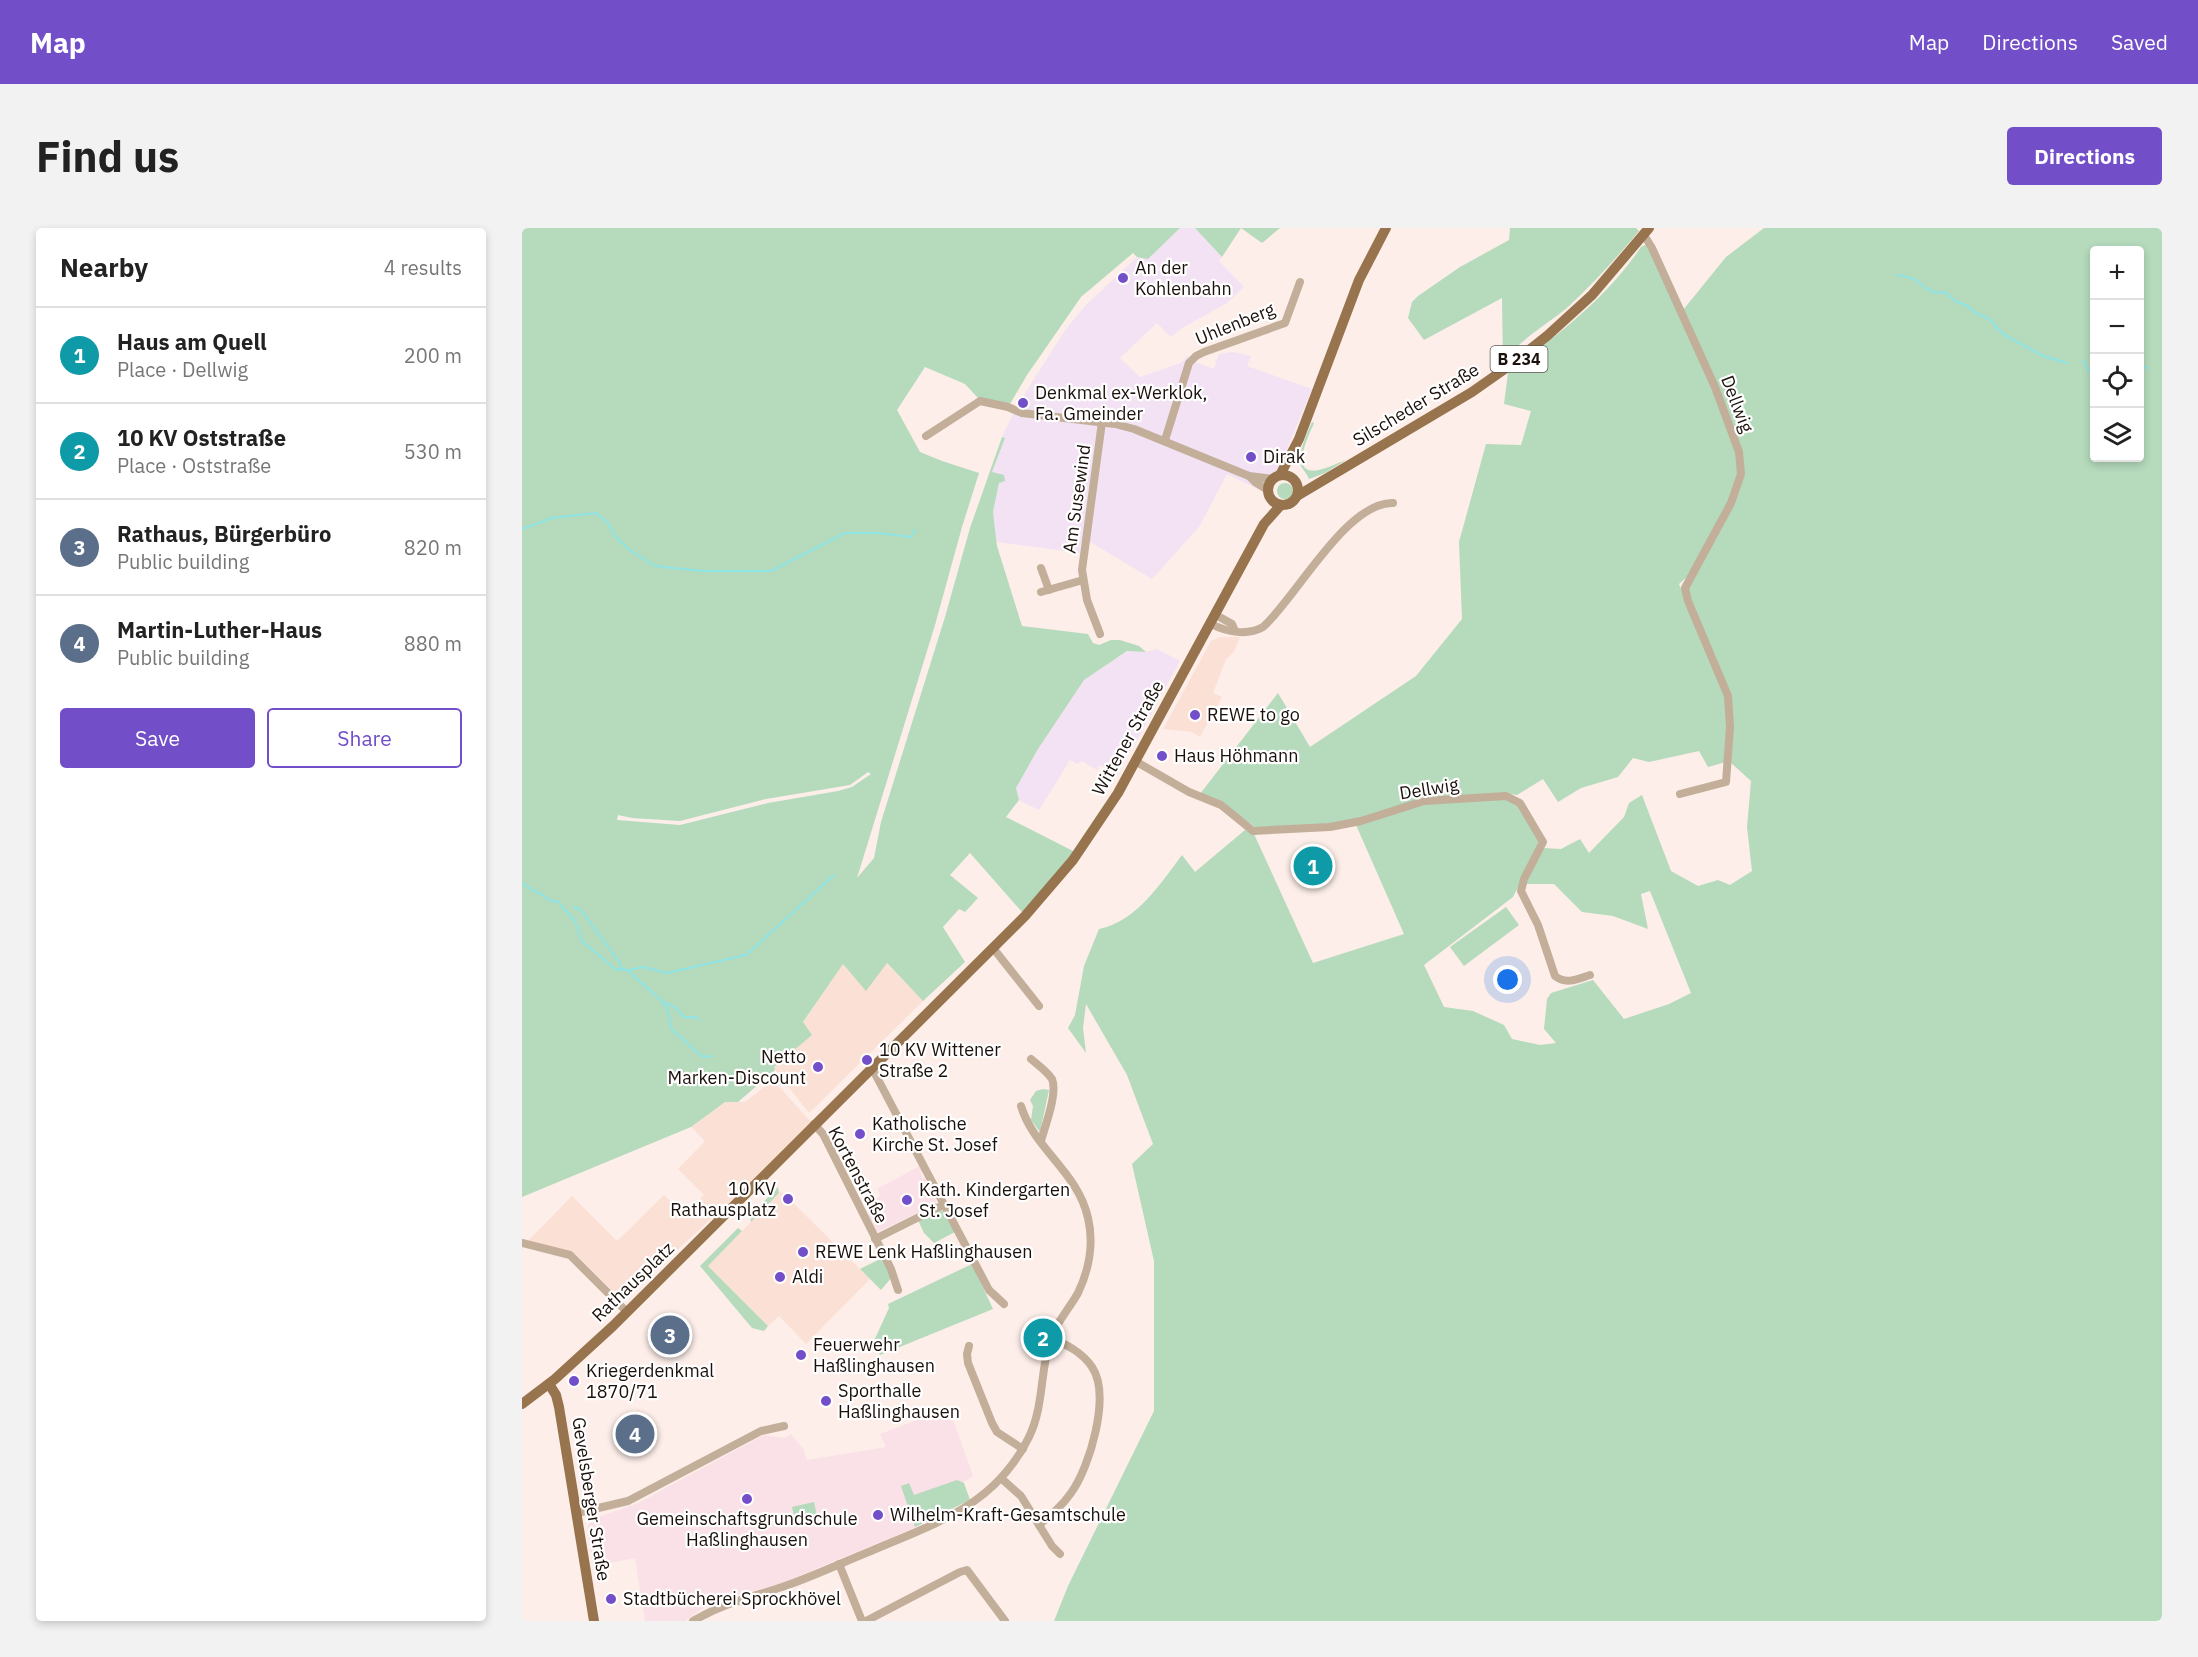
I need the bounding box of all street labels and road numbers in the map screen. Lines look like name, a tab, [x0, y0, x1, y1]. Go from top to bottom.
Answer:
street label: Uhlenberg	[1192, 297, 1278, 350]
road number: B 234	[1490, 346, 1548, 372]
street label: Silscheder Straße	[1348, 358, 1483, 451]
street label: Dellwig	[1716, 372, 1759, 436]
street label: Am Susewind	[1057, 443, 1096, 555]
street label: Wittener Straße	[1086, 676, 1169, 799]
street label: Dellwig	[1398, 772, 1461, 805]
street label: Kortenstraße	[823, 1122, 894, 1227]
street label: Rathausplatz	[587, 1237, 679, 1327]
street label: Gevelsberger Straße	[567, 1415, 616, 1583]

